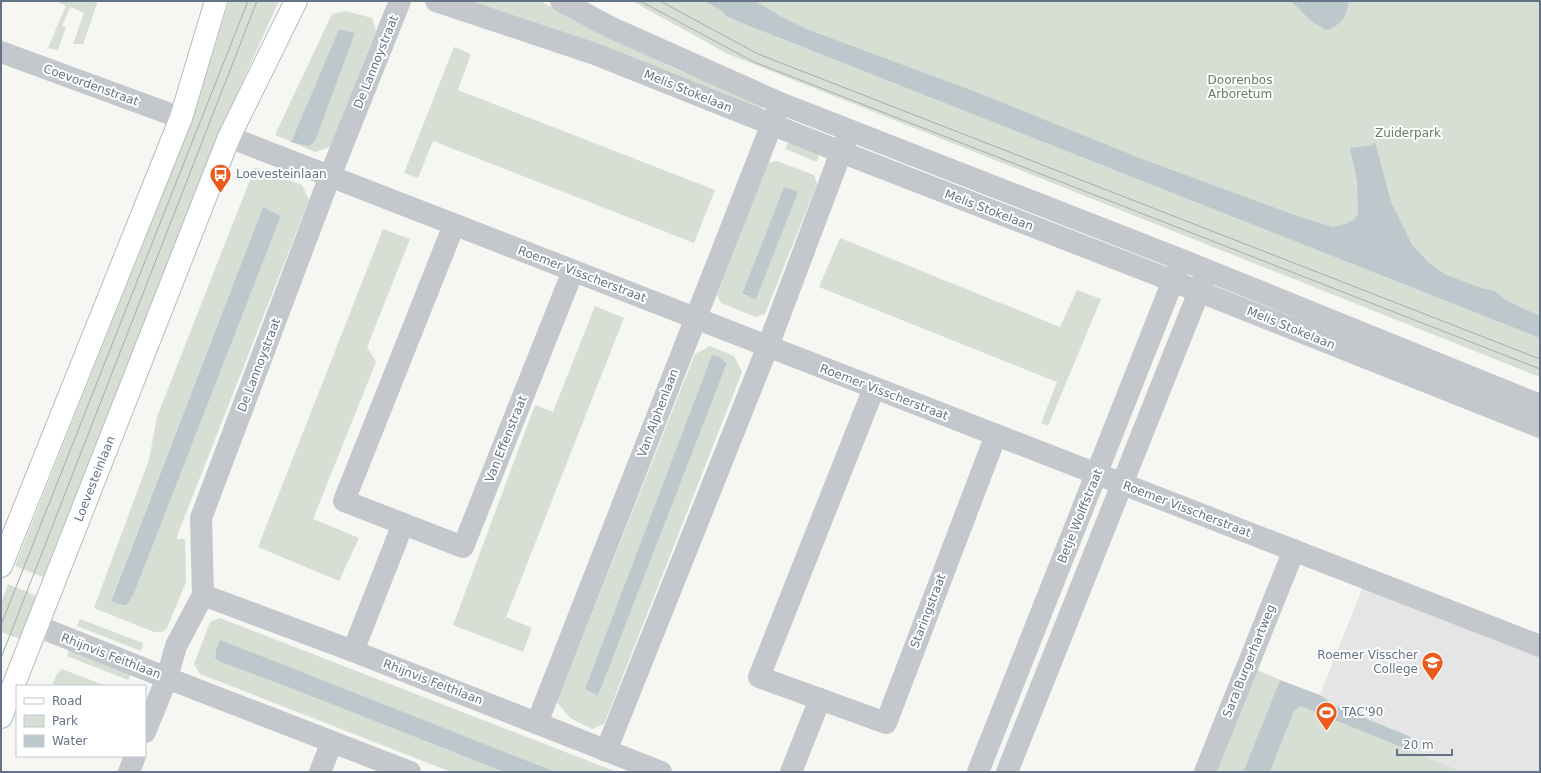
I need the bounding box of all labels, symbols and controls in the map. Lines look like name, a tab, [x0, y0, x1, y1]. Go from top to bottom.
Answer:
street label: De Lannoystraat	[351, 13, 401, 111]
street label: Coevordenstraat	[42, 61, 141, 109]
street label: Melis Stokelaan	[642, 67, 734, 115]
park label: Doorenbos Arboretum	[1208, 73, 1272, 101]
park label: Zuiderpark	[1375, 126, 1441, 140]
bus stop icon: Loevesteinlaan	[207, 161, 233, 194]
place label: Loevesteinlaan	[236, 167, 327, 181]
street label: Melis Stokelaan	[943, 187, 1035, 233]
street label: Roemer Visscherstraat	[516, 243, 648, 305]
street label: Melis Stokelaan	[1245, 304, 1337, 352]
street label: De Lannoystraat	[235, 316, 283, 414]
street label: Roemer Visscherstraat	[818, 361, 950, 423]
street label: Van Alphenlaan	[635, 367, 681, 459]
street label: Van Effenstraat	[482, 393, 530, 484]
street label: Loevesteinlaan	[72, 434, 118, 524]
street label: Betje Wolffstraat	[1055, 467, 1105, 565]
street label: Roemer Visscherstraat	[1121, 478, 1253, 540]
street label: Staringstraat	[907, 572, 949, 650]
street label: Sara Burgerhartweg	[1220, 602, 1278, 720]
street label: Rhijnvis Feithlaan	[59, 631, 163, 681]
place label: Roemer Visscher College	[1317, 648, 1418, 676]
school or university icon: Roemer Visscher College	[1420, 649, 1446, 682]
street label: Rhijnvis Feithlaan	[381, 657, 485, 707]
legend	[16, 685, 146, 757]
text: Road	[52, 694, 82, 708]
sports icon: TAC'90	[1313, 699, 1339, 732]
place label: TAC'90	[1341, 705, 1383, 719]
text: Park	[52, 714, 78, 728]
scale bar	[1397, 731, 1452, 757]
text: Water	[52, 734, 88, 748]
text: 20 m	[1403, 738, 1434, 752]

